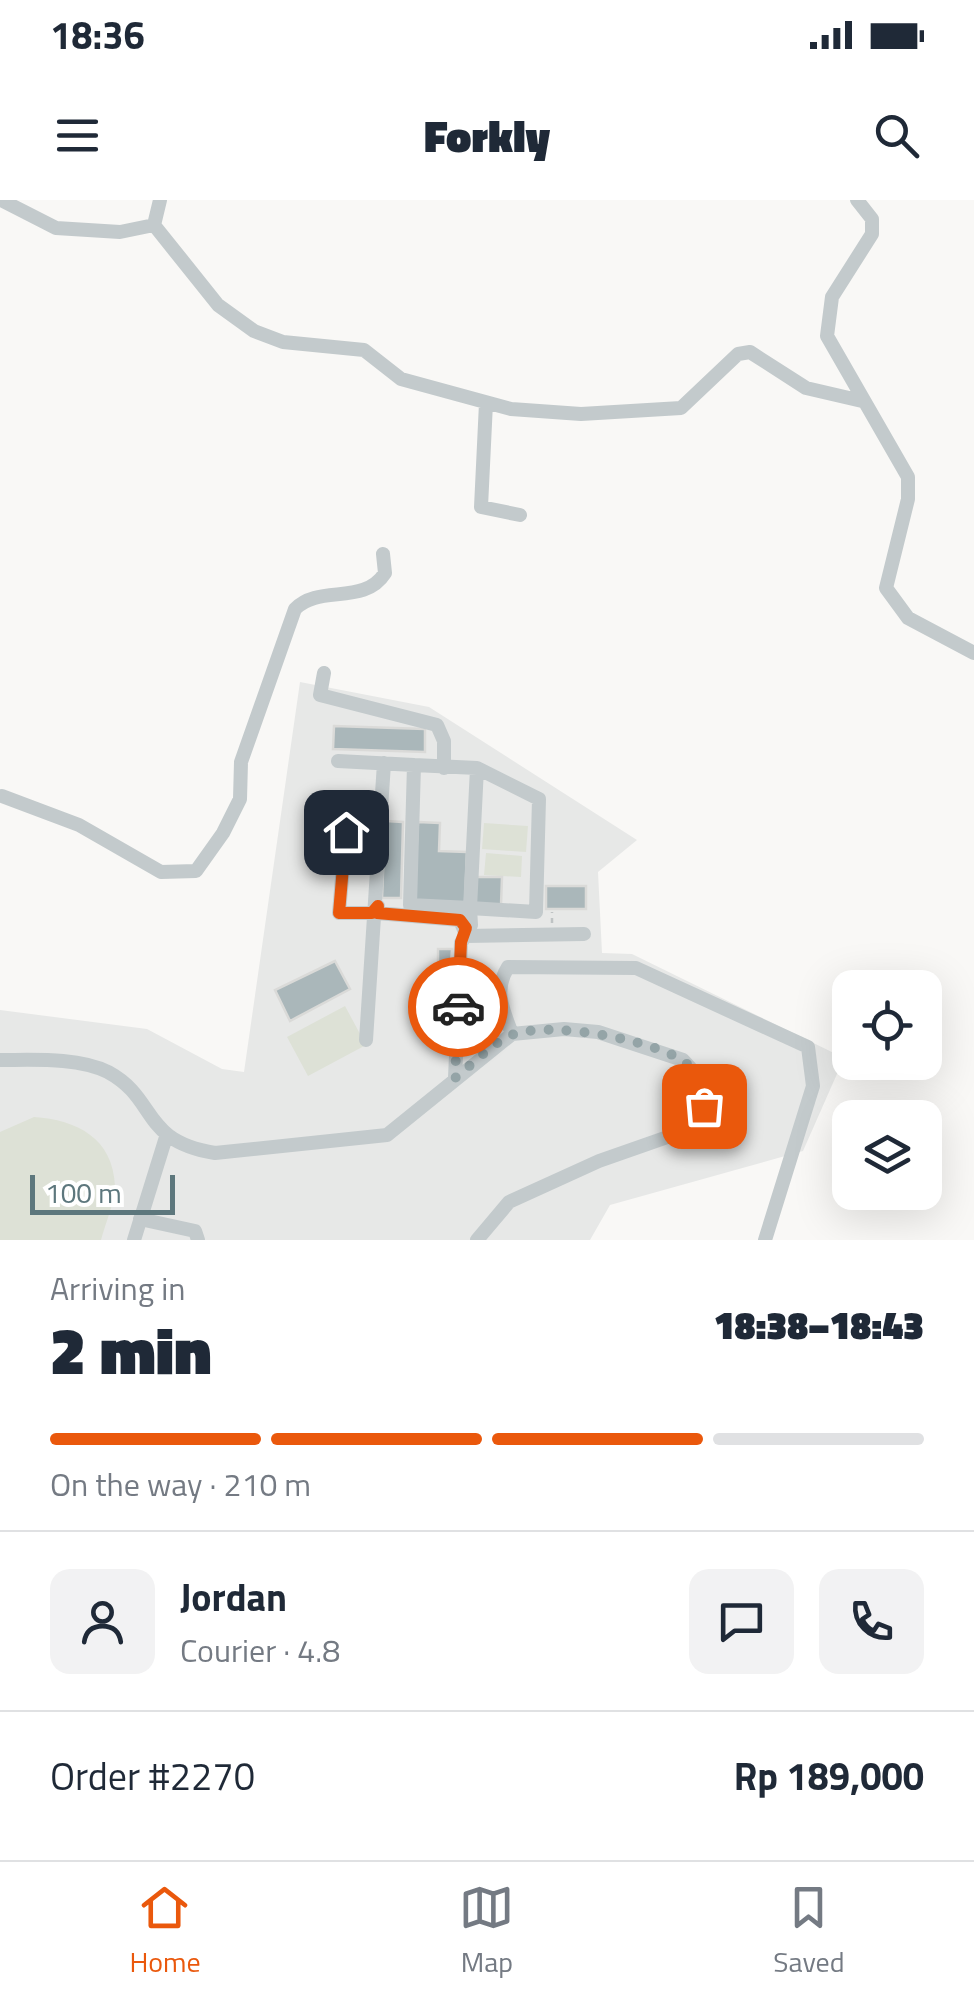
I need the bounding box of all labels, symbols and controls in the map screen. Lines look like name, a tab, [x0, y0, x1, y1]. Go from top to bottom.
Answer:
text: 18:36	[50, 6, 145, 64]
text: Forkly	[424, 101, 550, 169]
icon: menu	[50, 108, 105, 163]
icon: search	[869, 108, 924, 163]
pin	[304, 790, 389, 875]
icon: home	[319, 805, 374, 860]
courier	[408, 957, 508, 1057]
map controls	[832, 970, 942, 1210]
button: locate	[832, 970, 942, 1080]
icon: car	[431, 980, 486, 1035]
pin	[662, 1064, 747, 1149]
icon: bag	[677, 1079, 732, 1134]
button: layers	[832, 1100, 942, 1210]
scale bar	[30, 1170, 175, 1214]
text: 100 m	[45, 1171, 122, 1214]
text: Arriving in	[50, 1264, 186, 1312]
text: 18:38–18:43	[714, 1296, 924, 1354]
text: 2 min	[50, 1300, 211, 1399]
text: On the way · 210 m	[50, 1460, 311, 1508]
text: Jordan	[180, 1568, 287, 1626]
button: person	[50, 1569, 155, 1674]
button: chat	[689, 1569, 794, 1674]
button: phone	[819, 1569, 924, 1674]
text: Courier · 4.8	[180, 1626, 340, 1674]
text: Order #2270	[50, 1747, 255, 1805]
text: Rp 189,000	[734, 1747, 924, 1805]
tab: Home	[129, 1880, 201, 1983]
tab: Map	[459, 1880, 514, 1983]
tab: Saved	[773, 1880, 845, 1983]

